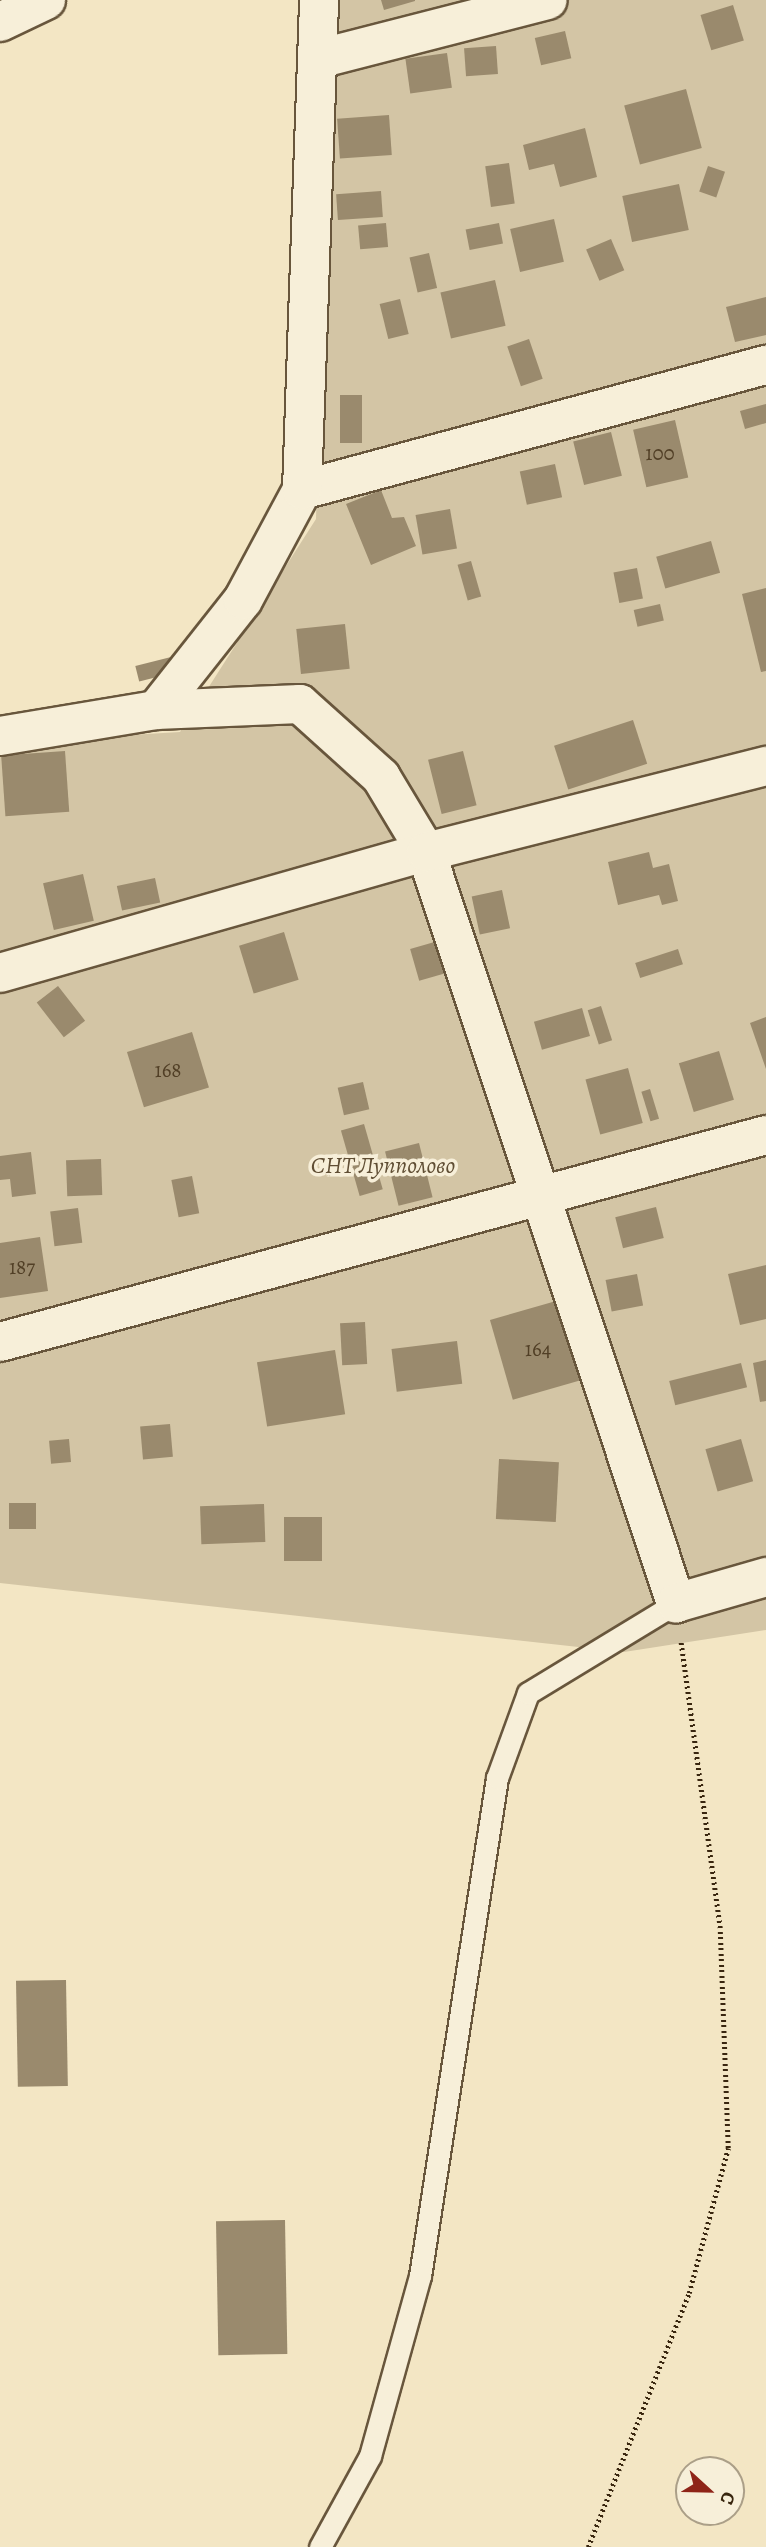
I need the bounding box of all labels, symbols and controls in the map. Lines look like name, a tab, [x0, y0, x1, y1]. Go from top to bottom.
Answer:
house number: 100	[645, 440, 675, 466]
house number: 168	[154, 1057, 182, 1083]
park label: СНТ Лупполово	[311, 1152, 455, 1180]
house number: 187	[9, 1254, 35, 1280]
house number: 164	[525, 1336, 551, 1362]
north arrow	[675, 2456, 745, 2526]
text: С	[713, 2488, 742, 2508]

